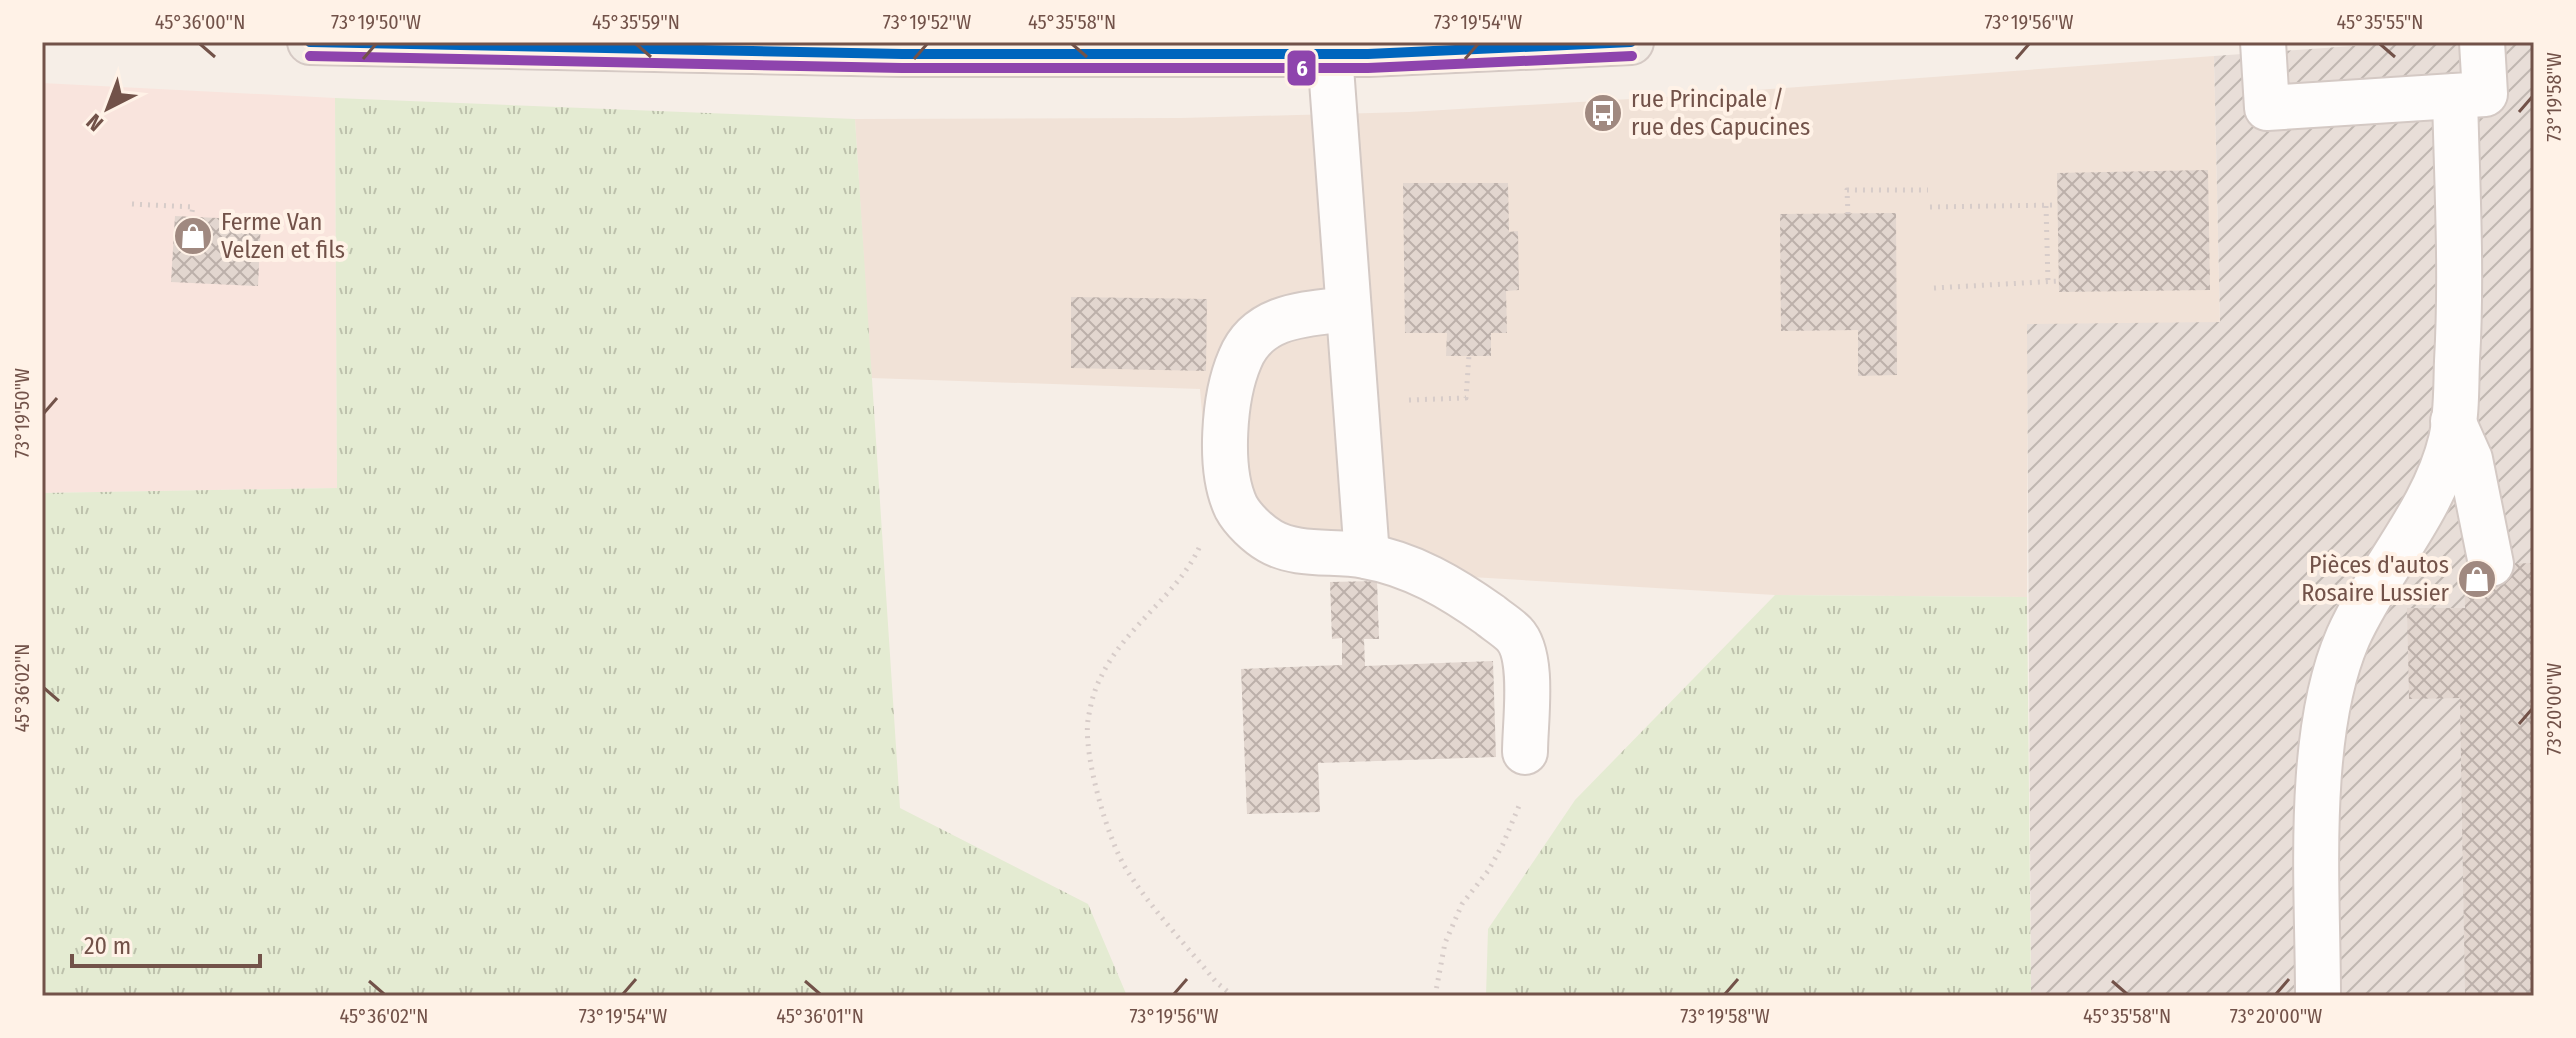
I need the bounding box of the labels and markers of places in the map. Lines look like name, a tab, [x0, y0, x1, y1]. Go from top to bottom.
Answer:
place label: rue Principale / rue des Capucines	[1631, 85, 1810, 141]
bus stop icon: rue Principale / rue des Capucines	[1582, 92, 1624, 134]
place label: Ferme Van Velzen et fils	[221, 208, 345, 264]
shop icon: Ferme Van Velzen et fils	[172, 215, 214, 257]
place label: Pièces d'autos Rosaire Lussier	[2301, 551, 2450, 607]
shop icon: Pièces d'autos Rosaire Lussier	[2456, 558, 2498, 600]

